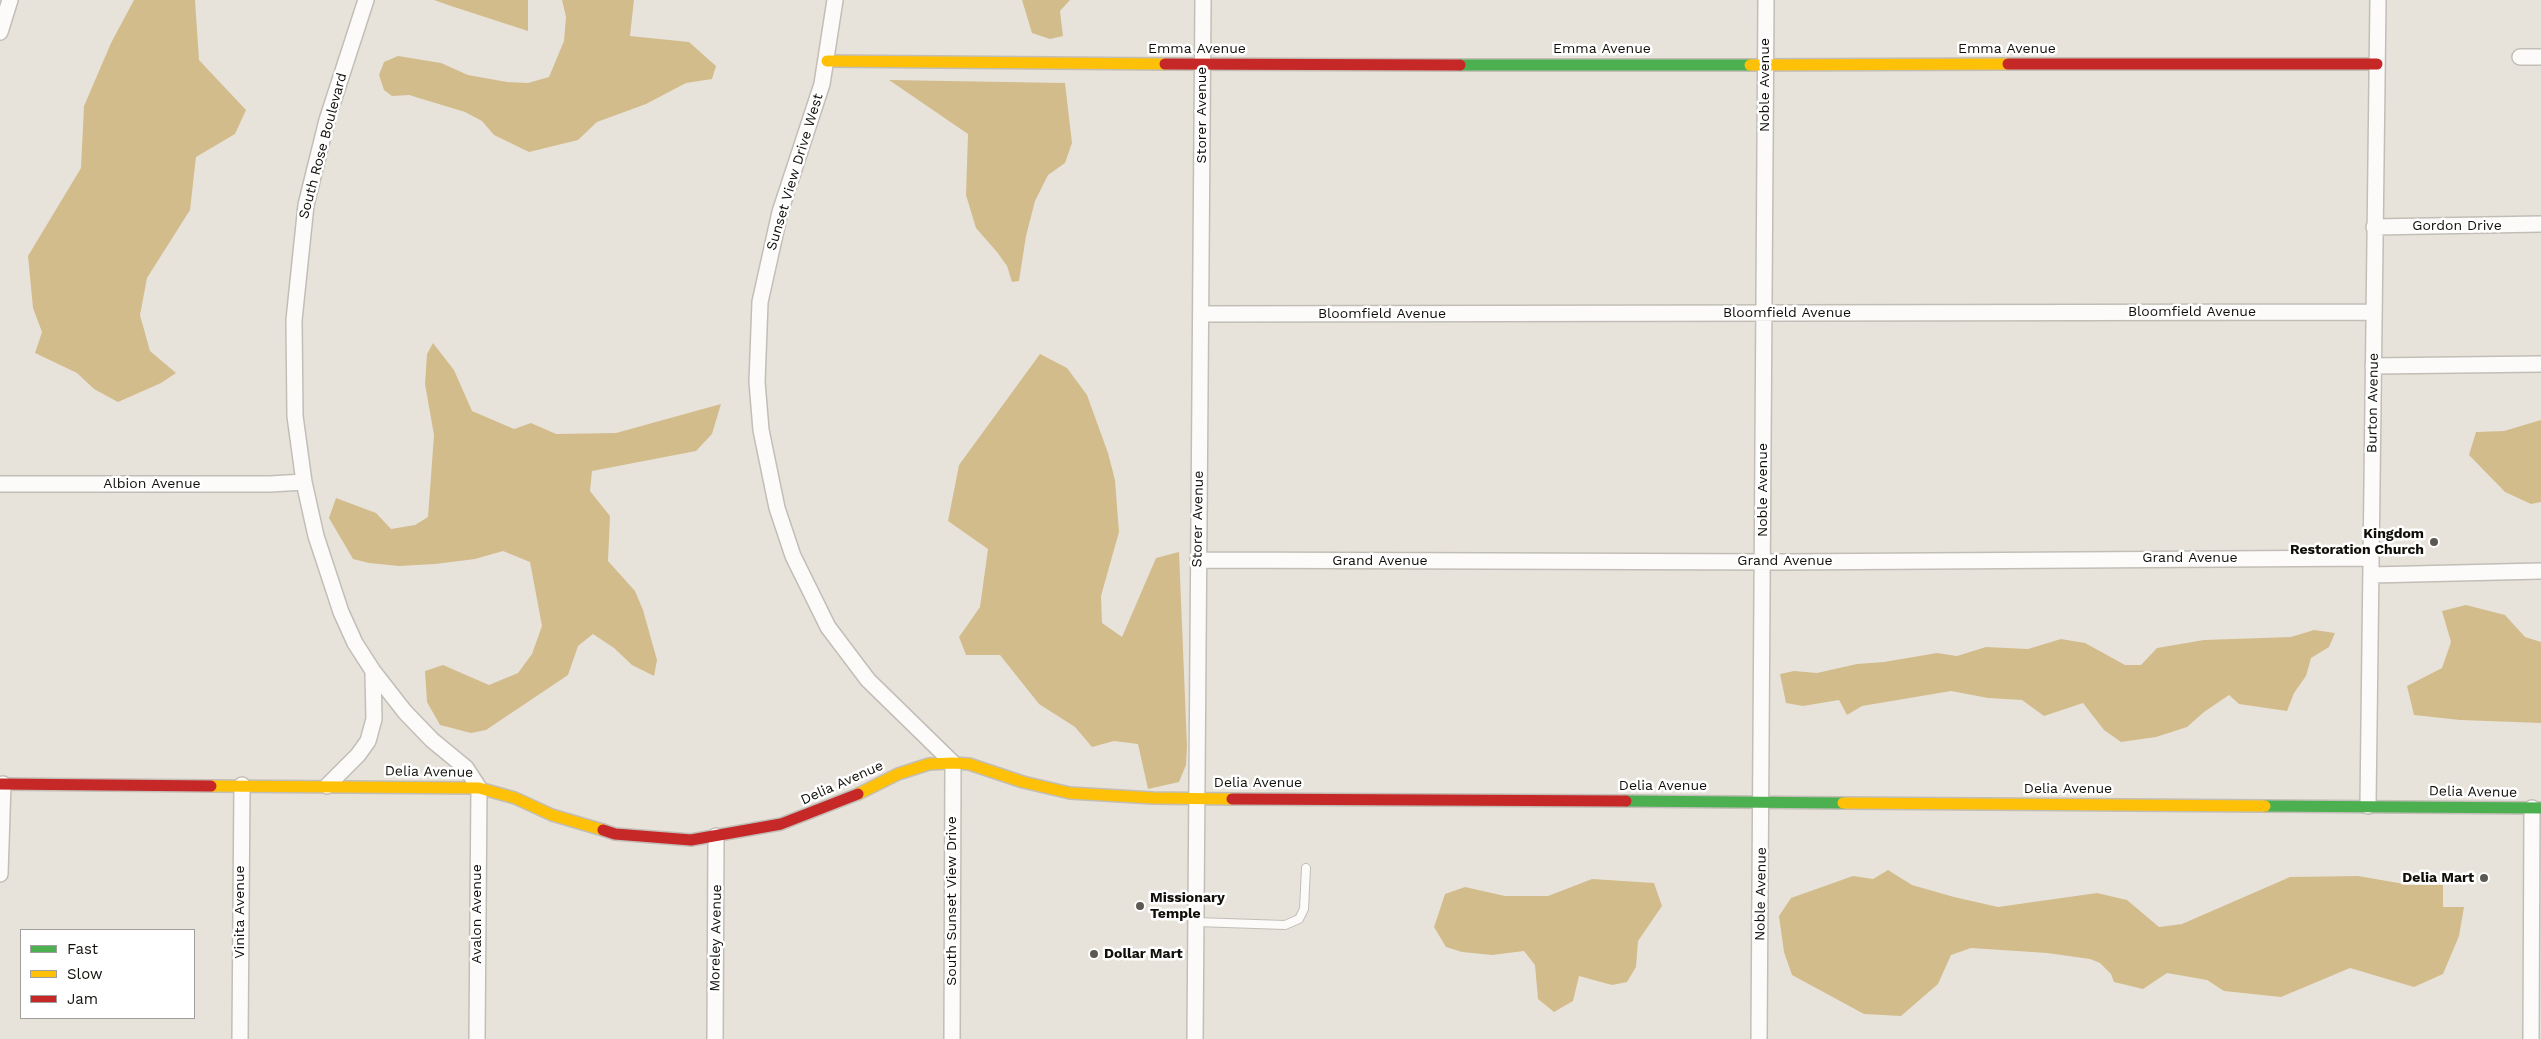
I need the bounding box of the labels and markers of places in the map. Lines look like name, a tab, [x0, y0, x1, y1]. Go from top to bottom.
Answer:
place label: Kingdom Restoration Church	[2290, 526, 2424, 558]
marker: Kingdom Restoration Church	[2428, 536, 2440, 548]
place label: Delia Mart	[2402, 870, 2474, 886]
marker: Delia Mart	[2478, 872, 2490, 884]
place label: Missionary Temple	[1150, 890, 1225, 922]
marker: Missionary Temple	[1134, 900, 1146, 912]
place label: Dollar Mart	[1104, 946, 1183, 962]
marker: Dollar Mart	[1088, 948, 1100, 960]

